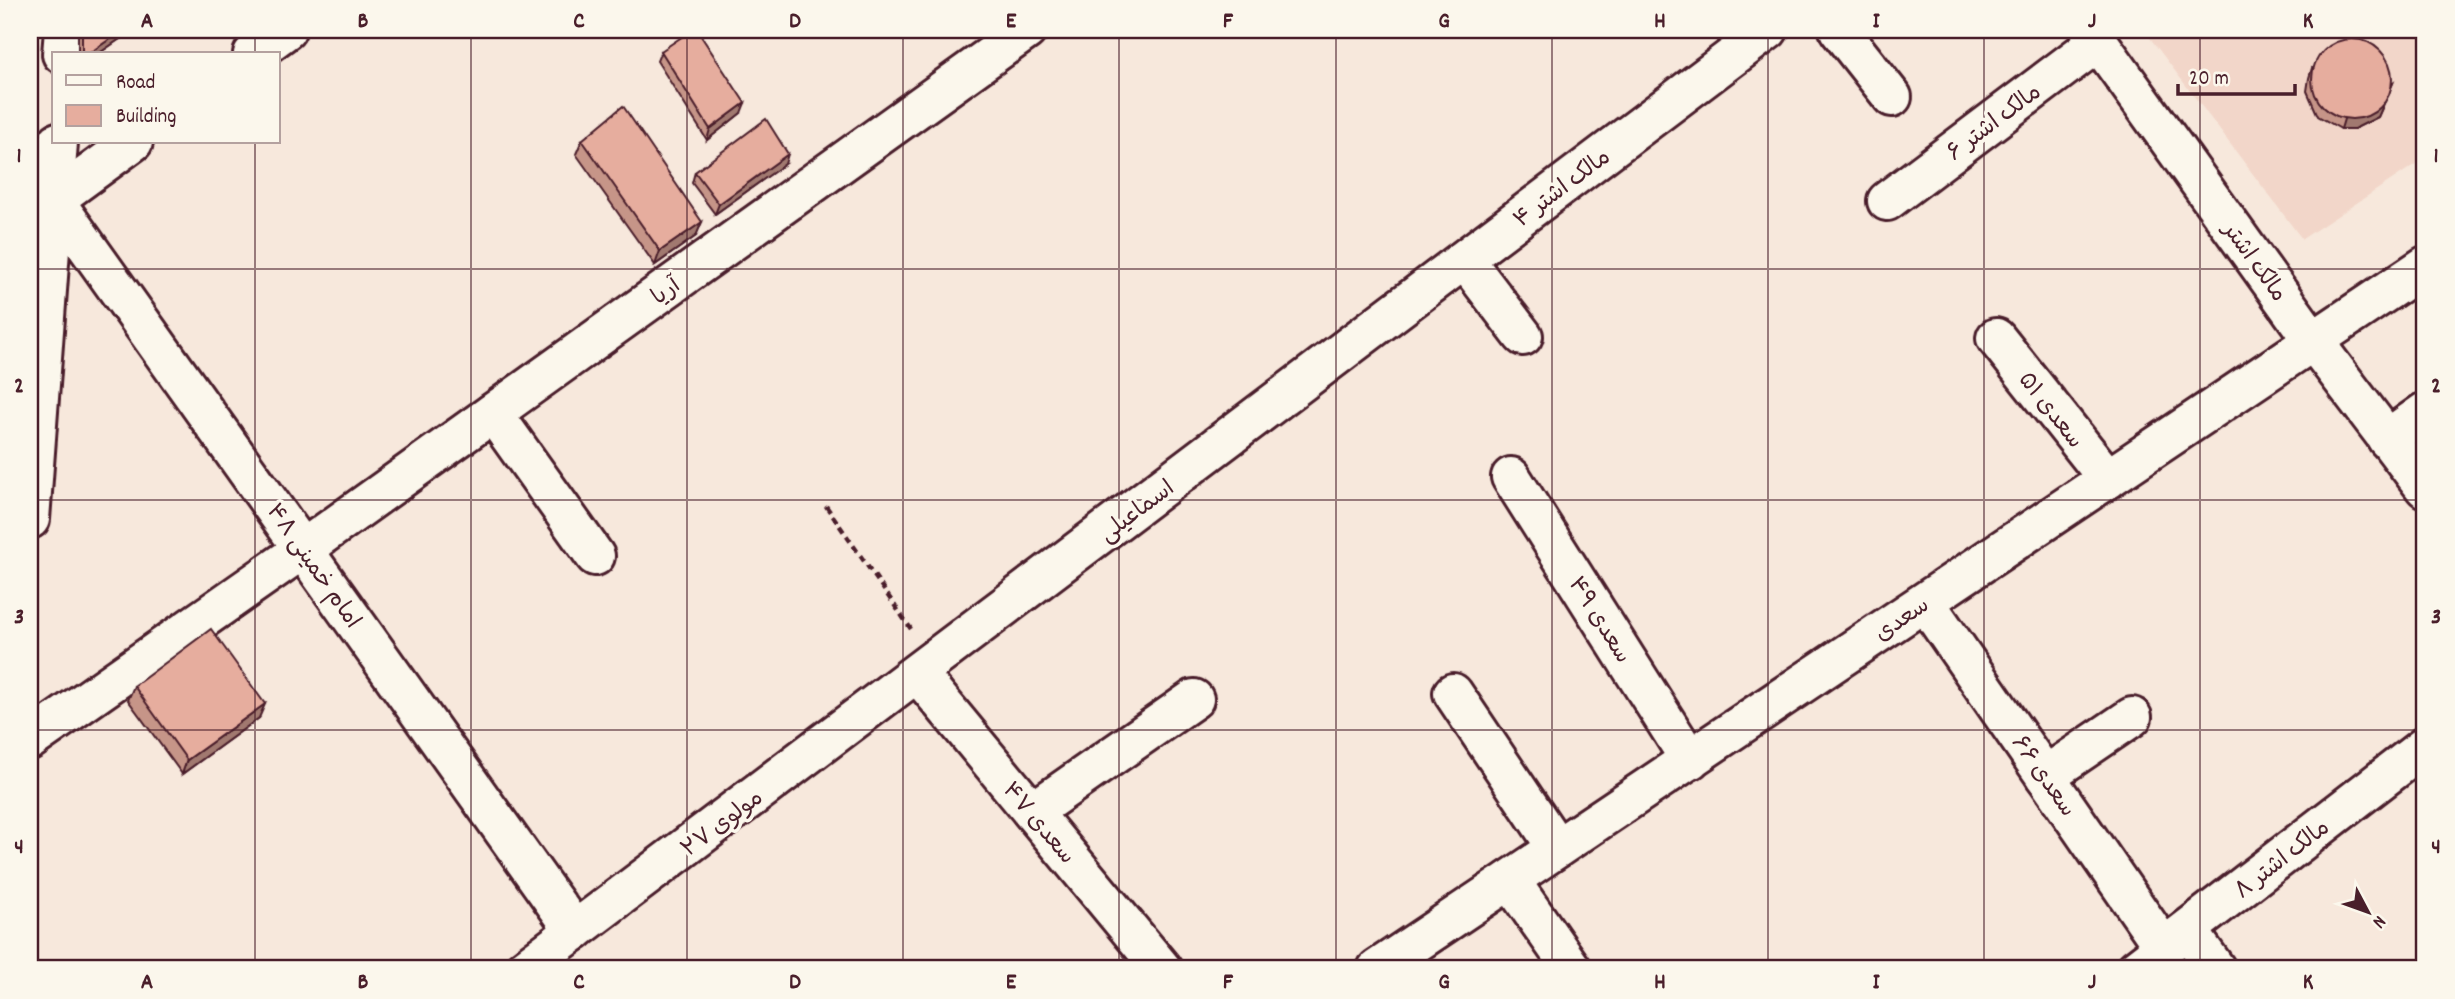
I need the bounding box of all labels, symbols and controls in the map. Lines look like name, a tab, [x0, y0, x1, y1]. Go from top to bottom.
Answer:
text: A	[141, 6, 153, 39]
text: B	[358, 6, 369, 39]
text: C	[573, 6, 585, 39]
text: D	[789, 6, 801, 39]
text: E	[1006, 6, 1017, 39]
text: F	[1223, 6, 1234, 39]
text: G	[1438, 6, 1450, 39]
text: H	[1654, 6, 1666, 39]
text: I	[1872, 6, 1880, 39]
text: J	[2088, 6, 2096, 39]
text: K	[2303, 6, 2314, 39]
legend	[52, 52, 280, 144]
scale bar	[2178, 52, 2296, 96]
text: 20 m	[2189, 65, 2229, 95]
text: Road	[116, 69, 155, 99]
street label: مالک اشتر ۶	[1941, 77, 2049, 170]
text: Building	[116, 103, 176, 133]
text: 1	[16, 141, 22, 174]
text: 1	[2433, 141, 2439, 174]
street label: مالک اشتر ۴	[1508, 142, 1619, 237]
street label: مالک اشتر	[2212, 215, 2293, 310]
street label: آریا	[646, 270, 689, 315]
street label: سعدی ۵۱	[2009, 366, 2090, 457]
text: 2	[14, 371, 24, 404]
text: 2	[2431, 371, 2441, 404]
street label: اسماعیلی	[1094, 474, 1183, 552]
street label: امام خمینی ۴۸	[257, 498, 368, 636]
street label: سعدی ۴۹	[1558, 571, 1638, 671]
street label: سعدی	[1869, 590, 1937, 651]
text: 3	[14, 602, 24, 635]
text: 3	[2431, 602, 2441, 635]
street label: سعدی ۶۶	[2002, 729, 2082, 825]
street label: سعدی ۴۷	[993, 776, 1082, 873]
street label: مولوی ۲۷	[675, 783, 771, 867]
street label: مالک اشتر ۸	[2228, 813, 2338, 909]
text: 4	[14, 832, 24, 865]
text: 4	[2431, 832, 2441, 865]
north arrow	[2332, 876, 2402, 946]
text: N	[2365, 908, 2391, 933]
text: A	[141, 967, 153, 999]
text: B	[358, 967, 369, 999]
text: C	[573, 967, 585, 999]
text: D	[789, 967, 801, 999]
text: E	[1006, 967, 1017, 999]
text: F	[1223, 967, 1234, 999]
text: G	[1438, 967, 1450, 999]
text: H	[1654, 967, 1666, 999]
text: I	[1872, 967, 1880, 999]
text: J	[2088, 967, 2096, 999]
text: K	[2303, 967, 2314, 999]

